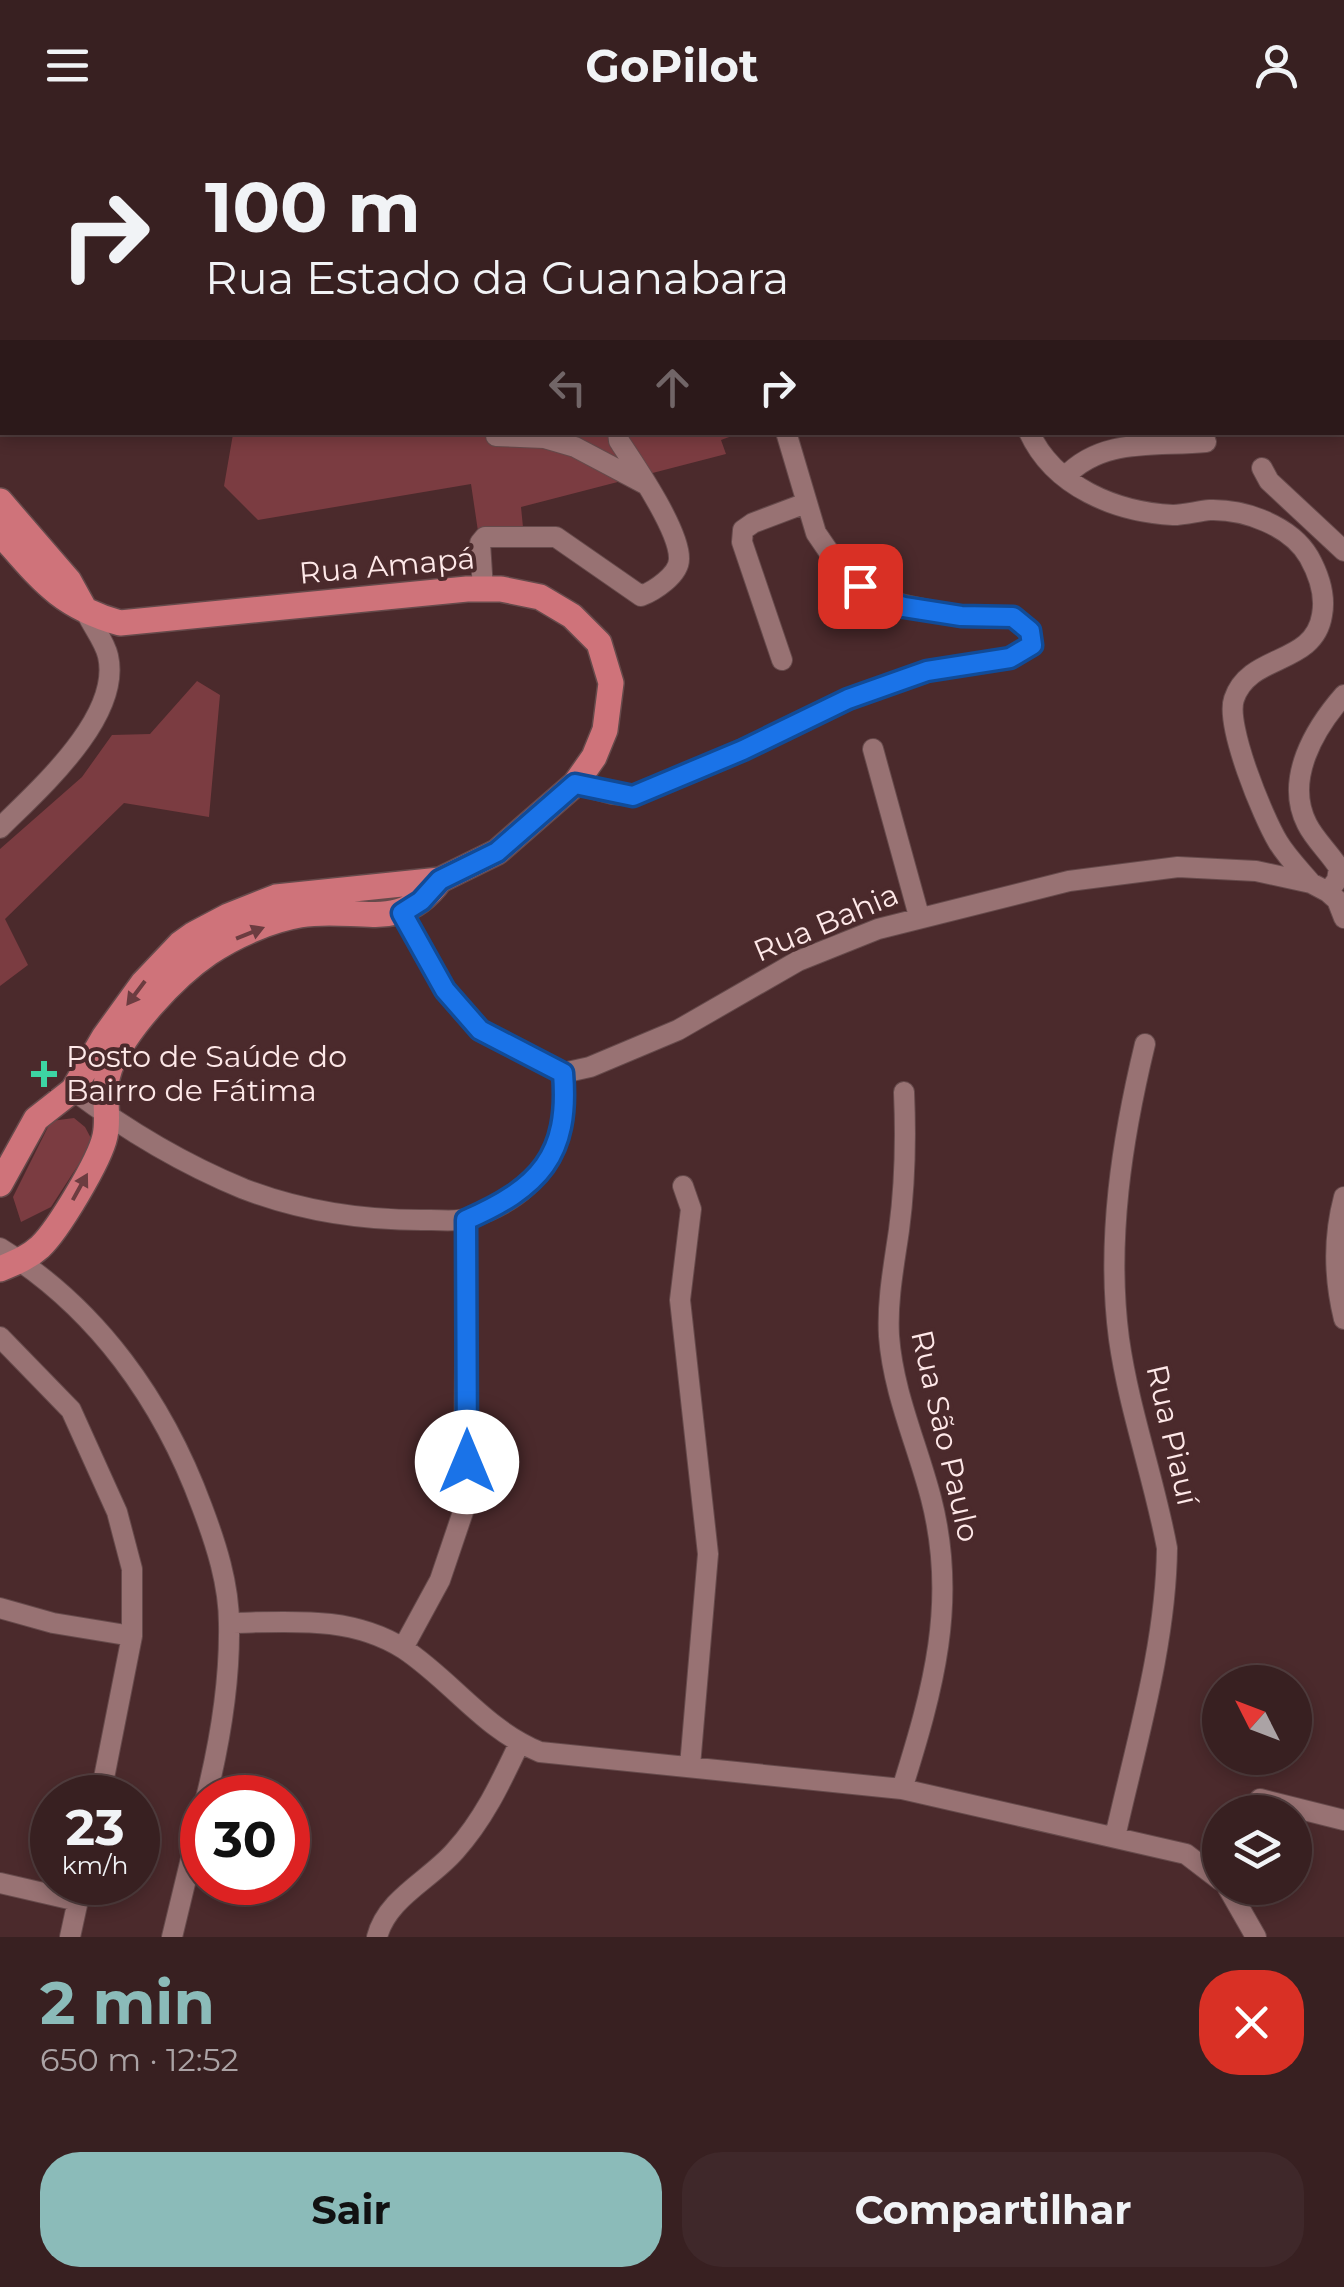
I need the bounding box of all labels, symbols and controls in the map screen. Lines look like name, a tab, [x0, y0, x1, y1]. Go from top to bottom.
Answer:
icon: menu	[40, 38, 95, 93]
text: GoPilot	[585, 38, 759, 93]
icon: person	[1249, 38, 1304, 93]
text: 100 m	[205, 164, 421, 250]
icon: right	[40, 170, 170, 300]
text: Rua Estado da Guanabara	[205, 250, 789, 305]
icon: left	[540, 360, 595, 415]
icon: ahead	[645, 360, 700, 415]
icon: right	[750, 360, 805, 415]
street label: Rua Amapá	[297, 539, 476, 592]
pin	[818, 544, 903, 629]
icon: arrive	[833, 559, 888, 614]
street label: Rua Bahia	[748, 875, 904, 970]
one-way arrow	[235, 924, 265, 940]
one-way arrow	[127, 980, 147, 1006]
place label: Posto de Saúde do Bairro de Fátima	[66, 1038, 347, 1109]
marker: Posto de Saúde do Bairro de Fátima	[31, 1061, 57, 1087]
one-way arrow	[71, 1172, 88, 1201]
street label: Rua São Paulo	[903, 1326, 988, 1545]
street label: Rua Piauí	[1138, 1361, 1207, 1511]
position arrow	[415, 1410, 519, 1514]
north arrow	[1202, 1665, 1312, 1775]
map controls	[1202, 1665, 1312, 1905]
speed limit sign: 30	[180, 1775, 310, 1905]
button: layers	[1202, 1795, 1312, 1905]
text: 23	[65, 1797, 125, 1858]
text: km/h	[62, 1850, 128, 1880]
text: 2 min	[40, 1966, 215, 2039]
button: close	[1199, 1970, 1304, 2075]
text: 650 m · 12:52	[40, 2040, 239, 2079]
button: Sair	[40, 2152, 662, 2267]
button: Compartilhar	[682, 2152, 1304, 2267]

